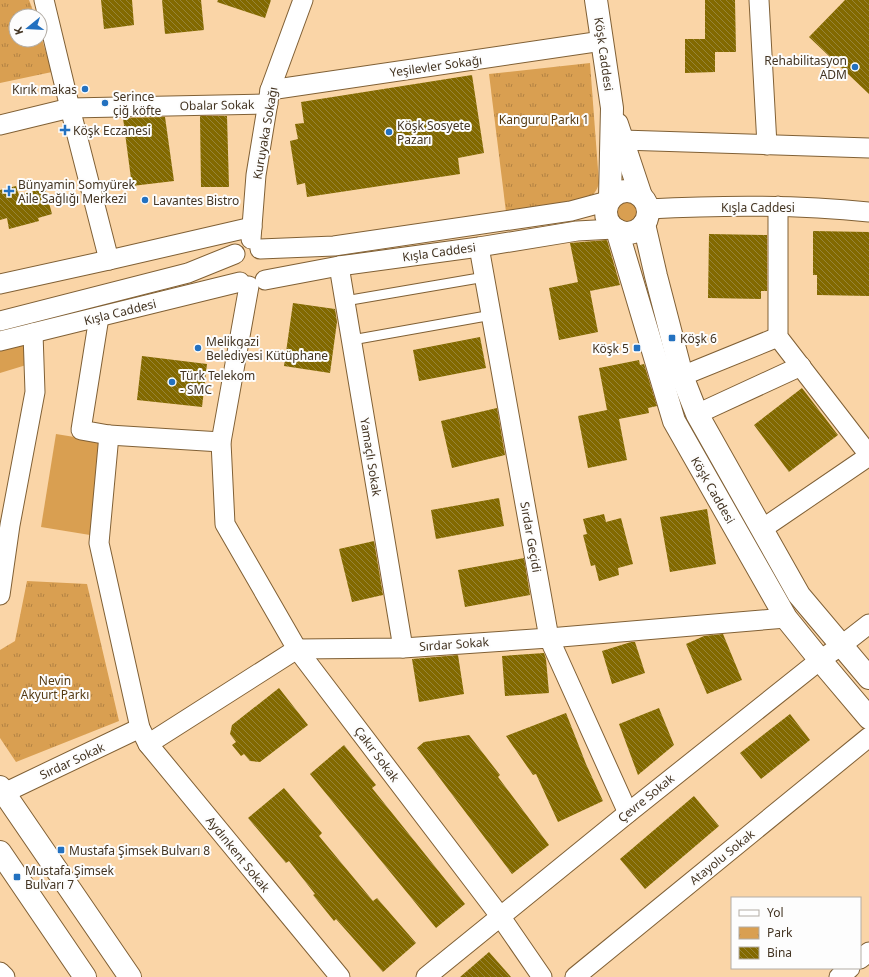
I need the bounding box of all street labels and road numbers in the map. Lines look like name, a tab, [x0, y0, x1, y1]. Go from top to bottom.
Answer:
street label: Köşk Caddesi	[590, 16, 618, 92]
street label: Yeşilevler Sokağı	[389, 51, 483, 81]
street label: Kuruyaka Sokağı	[248, 85, 282, 181]
street label: Obalar Sokak	[179, 96, 255, 114]
street label: Kışla Caddesi	[721, 199, 795, 216]
street label: Kışla Caddesi	[401, 238, 477, 266]
street label: Kışla Caddesi	[82, 295, 158, 329]
street label: Yamaçlı Sokak	[356, 416, 386, 498]
street label: Köşk Caddesi	[687, 453, 739, 527]
street label: Sırdar Geçidi	[516, 500, 546, 574]
street label: Sırdar Sokak	[418, 633, 490, 655]
street label: Çakır Sokak	[351, 723, 404, 786]
street label: Sırdar Sokak	[37, 738, 108, 783]
street label: Çevre Sokak	[614, 770, 678, 826]
street label: Aydınkent Sokak	[202, 812, 274, 896]
street label: Atayolu Sokak	[686, 825, 759, 889]

